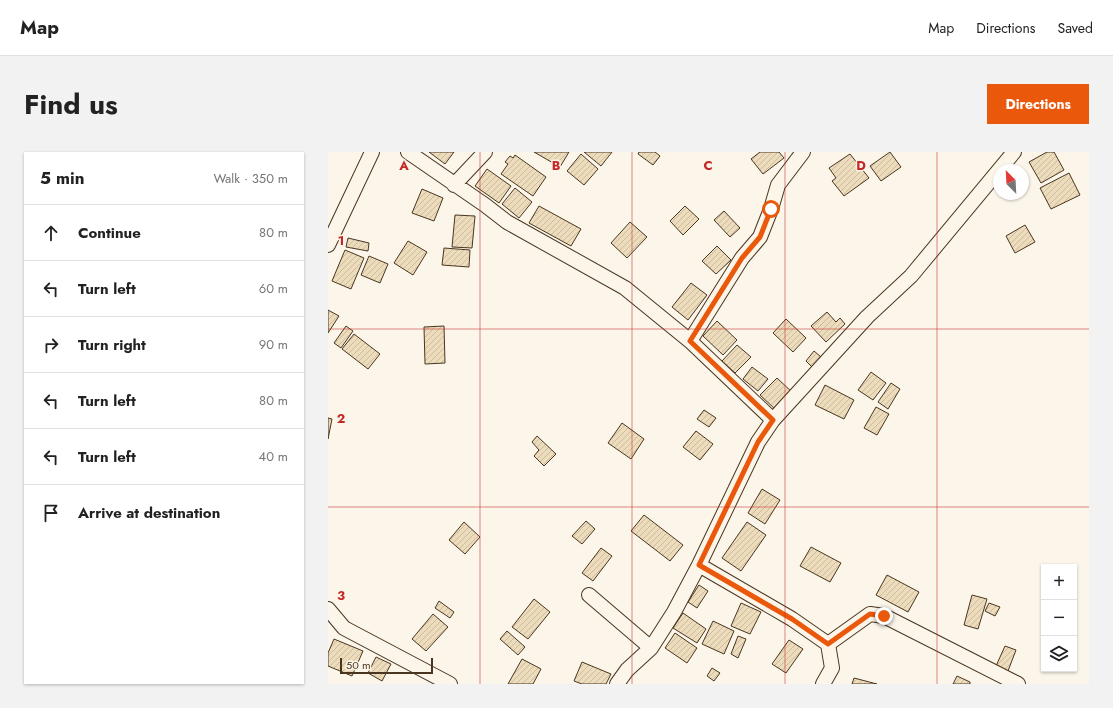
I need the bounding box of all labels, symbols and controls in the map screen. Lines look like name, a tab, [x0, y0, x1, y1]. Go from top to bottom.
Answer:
text: Map	[20, 14, 59, 41]
text: Map	[928, 18, 954, 38]
text: Directions	[976, 18, 1036, 38]
text: Saved	[1058, 18, 1093, 38]
text: Find us	[24, 84, 118, 125]
button: Directions	[987, 84, 1089, 124]
text: A	[398, 156, 409, 175]
text: B	[552, 156, 561, 175]
text: C	[703, 156, 713, 175]
text: D	[856, 156, 866, 175]
north arrow	[993, 164, 1029, 200]
text: 5 min	[40, 166, 84, 190]
text: Walk · 350 m	[213, 169, 288, 188]
route start	[762, 200, 780, 218]
icon: ahead	[40, 222, 62, 244]
text: Continue	[78, 222, 141, 244]
text: 80 m	[259, 223, 288, 242]
text: 1	[338, 231, 344, 250]
icon: left	[40, 278, 62, 300]
text: Turn left	[78, 278, 136, 300]
text: 60 m	[259, 279, 288, 298]
icon: right	[40, 334, 62, 356]
text: Turn right	[78, 334, 146, 356]
text: 90 m	[259, 335, 288, 354]
icon: left	[40, 390, 62, 412]
text: Turn left	[78, 390, 136, 412]
text: 80 m	[259, 391, 288, 410]
text: 2	[337, 409, 345, 428]
icon: left	[40, 446, 62, 468]
text: Turn left	[78, 446, 136, 468]
text: 40 m	[259, 447, 288, 466]
icon: arrive	[40, 502, 62, 524]
text: Arrive at destination	[78, 502, 220, 524]
map controls	[1041, 564, 1077, 672]
button: +	[1041, 564, 1077, 600]
text: 3	[337, 586, 345, 605]
button: −	[1041, 600, 1077, 636]
route end	[875, 607, 893, 625]
button: layers	[1041, 636, 1077, 672]
scale bar	[340, 656, 433, 675]
text: 50 m	[346, 657, 371, 673]

